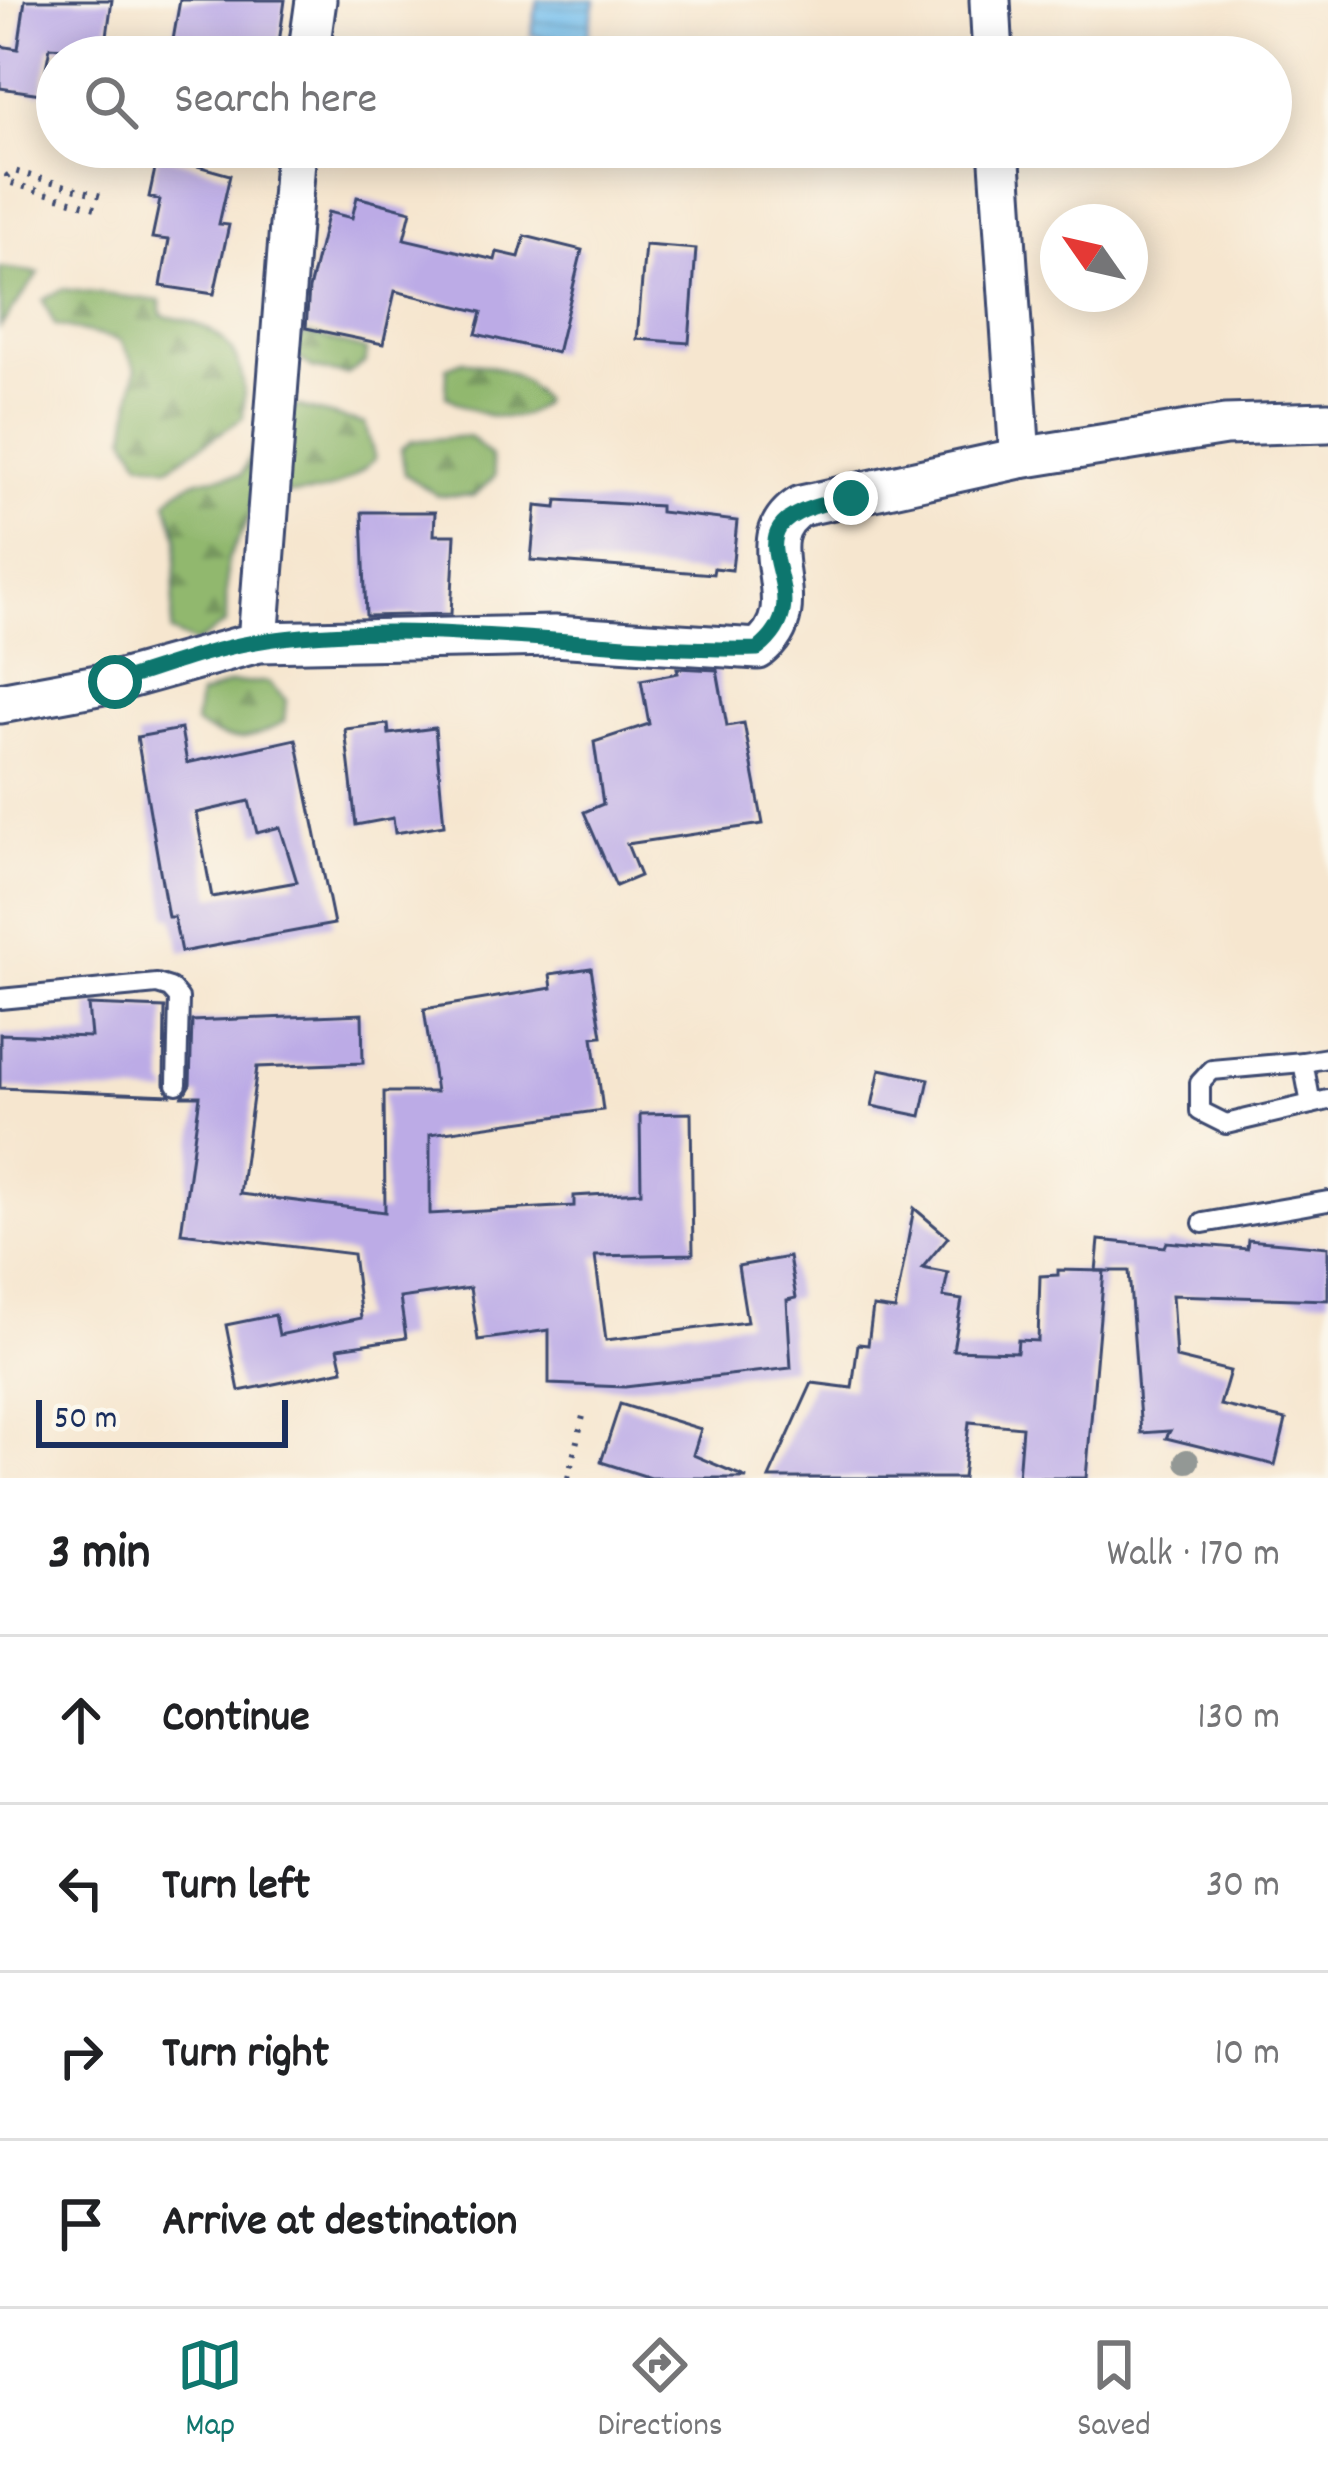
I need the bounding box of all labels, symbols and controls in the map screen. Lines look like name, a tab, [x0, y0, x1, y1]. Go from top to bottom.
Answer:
search box	[36, 36, 1292, 168]
icon: search	[78, 69, 144, 135]
text: Search here	[174, 70, 377, 134]
north arrow	[1040, 204, 1148, 312]
route end	[824, 471, 878, 525]
route start	[88, 655, 142, 709]
scale bar	[36, 1394, 288, 1447]
text: 50 m	[54, 1397, 118, 1444]
text: 3 min	[48, 1520, 150, 1592]
text: Walk · 170 m	[1107, 1529, 1280, 1584]
icon: ahead	[48, 1687, 114, 1753]
text: Continue	[162, 1688, 310, 1752]
text: 130 m	[1197, 1692, 1280, 1747]
icon: left	[48, 1855, 114, 1921]
text: Turn left	[162, 1856, 310, 1920]
text: 30 m	[1206, 1860, 1280, 1915]
icon: right	[48, 2023, 114, 2089]
text: Turn right	[162, 2024, 329, 2088]
text: 10 m	[1214, 2028, 1280, 2083]
icon: arrive	[48, 2191, 114, 2257]
text: Arrive at destination	[162, 2192, 517, 2256]
tab: Map	[177, 2332, 243, 2451]
tab: Directions	[598, 2332, 723, 2451]
tab: Saved	[1077, 2332, 1151, 2451]

